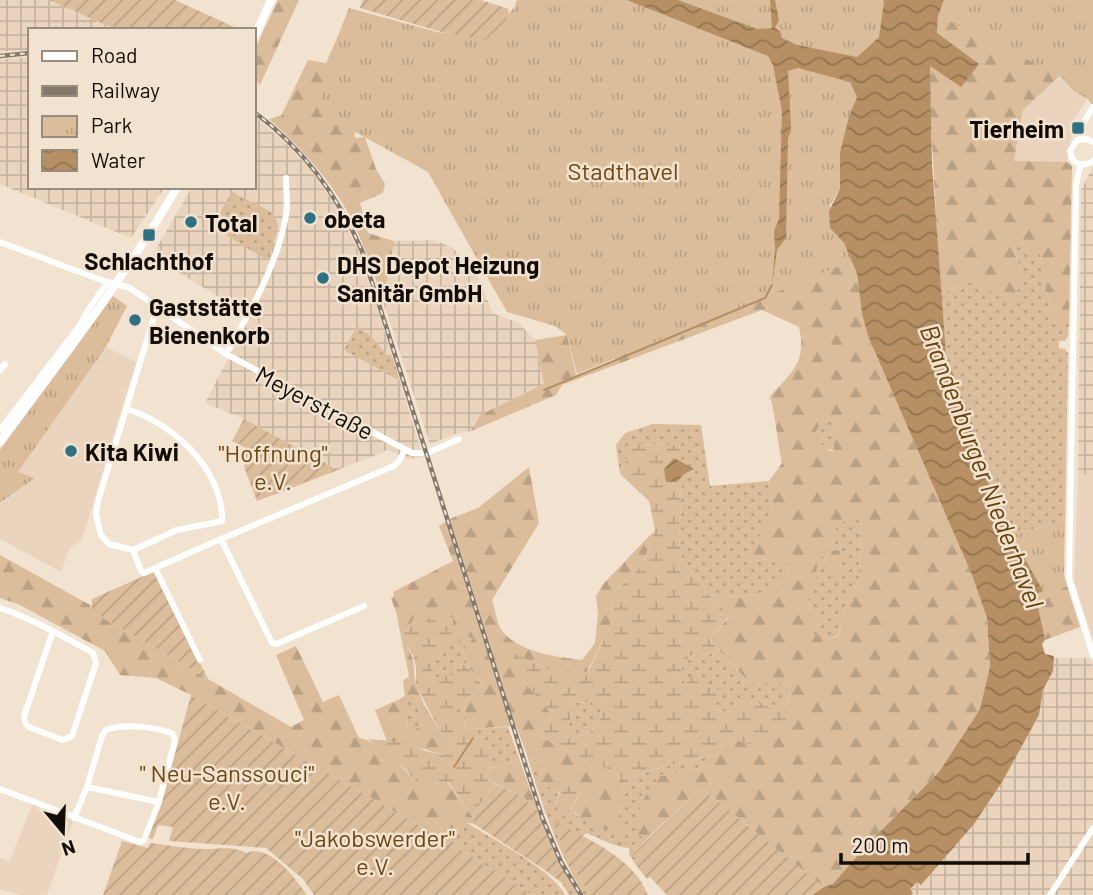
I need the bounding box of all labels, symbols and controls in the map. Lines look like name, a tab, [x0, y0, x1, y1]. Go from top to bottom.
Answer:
legend	[28, 28, 256, 189]
text: Road	[91, 42, 137, 67]
text: Railway	[91, 77, 160, 102]
text: Park	[91, 112, 132, 137]
place label: Tierheim	[969, 114, 1064, 143]
marker: Tierheim	[1070, 120, 1086, 136]
text: Water	[91, 147, 146, 172]
park label: Stadthavel	[567, 156, 679, 185]
place label: obeta	[324, 204, 386, 233]
place label: Total	[205, 208, 258, 237]
marker: obeta	[302, 210, 318, 226]
marker: Total	[183, 214, 199, 230]
marker: Schlachthof	[141, 227, 157, 243]
place label: Schlachthof	[84, 246, 214, 275]
place label: DHS Depot Heizung Sanitär GmbH	[337, 250, 539, 307]
marker: DHS Depot Heizung Sanitär GmbH	[315, 270, 331, 286]
place label: Gaststätte Bienenkorb	[149, 292, 270, 349]
marker: Gaststätte Bienenkorb	[127, 312, 143, 328]
water label: Brandenburger Niederhavel	[915, 320, 1052, 612]
street label: Meyerstraße	[251, 359, 379, 445]
place label: Kita Kiwi	[85, 437, 179, 466]
park label: "Hoffnung" e.V.	[218, 438, 328, 495]
marker: Kita Kiwi	[63, 443, 79, 459]
park label: " Neu-Sanssouci" e.V.	[139, 758, 315, 815]
north arrow	[28, 797, 98, 867]
scale bar	[841, 822, 1028, 866]
park label: "Jakobswerder" e.V.	[295, 823, 455, 880]
text: 200 m	[852, 832, 909, 857]
text: N	[59, 836, 78, 861]

